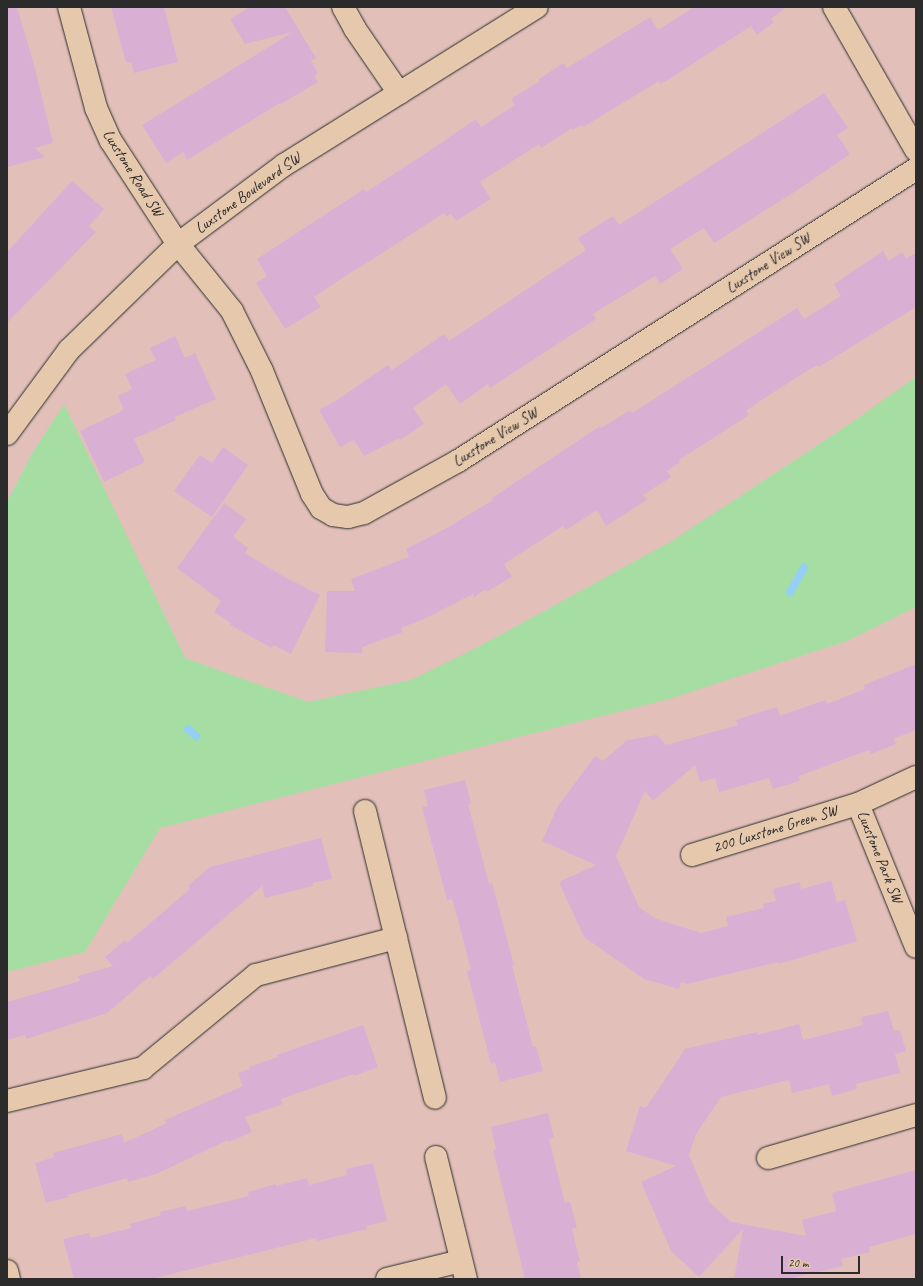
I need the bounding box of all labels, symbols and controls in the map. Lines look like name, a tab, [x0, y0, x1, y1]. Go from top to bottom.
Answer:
street label: Luxstone Road SW	[98, 125, 168, 221]
street label: Luxstone Boulevard SW	[191, 148, 305, 238]
street label: Luxstone View SW	[722, 228, 814, 298]
street label: Luxstone View SW	[448, 403, 542, 471]
street label: 200 Luxstone Green SW	[710, 801, 840, 857]
street label: Luxstone Park SW	[853, 807, 907, 907]
scale bar	[783, 1248, 862, 1274]
text: 20 m	[788, 1255, 808, 1271]

